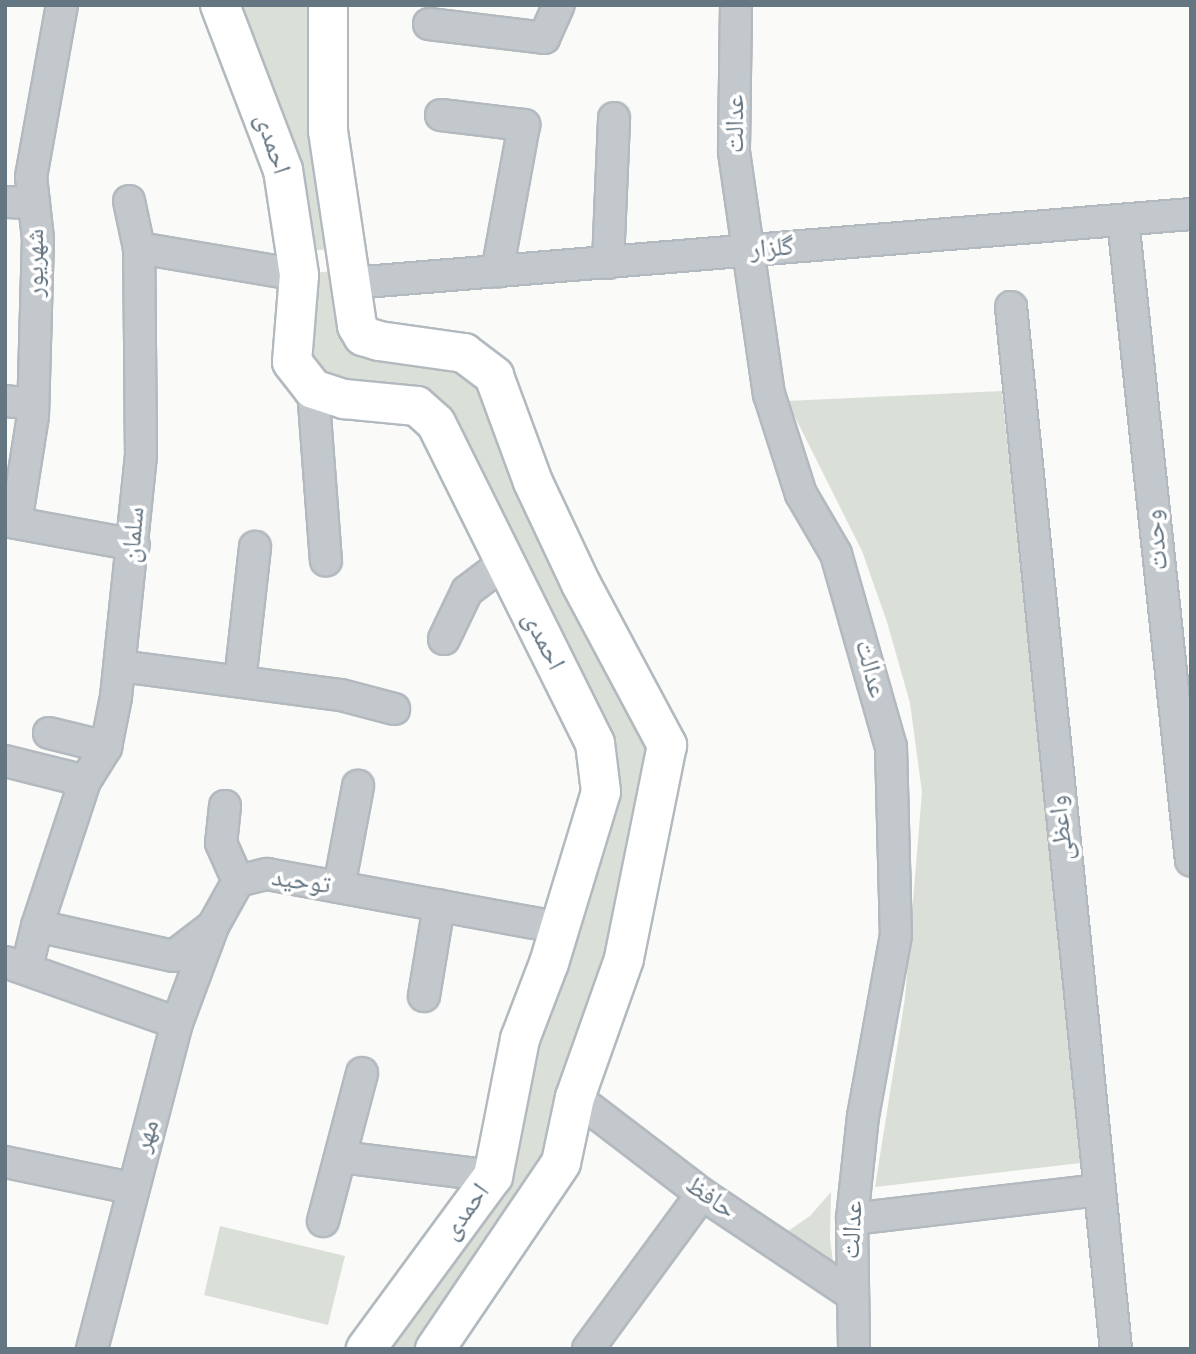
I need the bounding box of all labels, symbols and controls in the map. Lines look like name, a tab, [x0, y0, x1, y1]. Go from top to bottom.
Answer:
street label: عدالت	[720, 95, 752, 153]
street label: احمدی	[248, 110, 296, 178]
street label: شهریور	[20, 229, 52, 297]
street label: گلزار	[749, 232, 795, 266]
street label: سلمان	[116, 506, 152, 564]
street label: وحدت	[1138, 508, 1176, 572]
street label: احمدی	[515, 606, 571, 676]
street label: عدالت	[847, 637, 893, 701]
street label: واعظی	[1043, 794, 1081, 862]
street label: توحید	[269, 862, 333, 902]
street label: مهر	[127, 1116, 167, 1156]
street label: حافظ	[679, 1170, 741, 1226]
street label: احمدی	[435, 1178, 497, 1246]
street label: عدالت	[836, 1200, 870, 1260]

